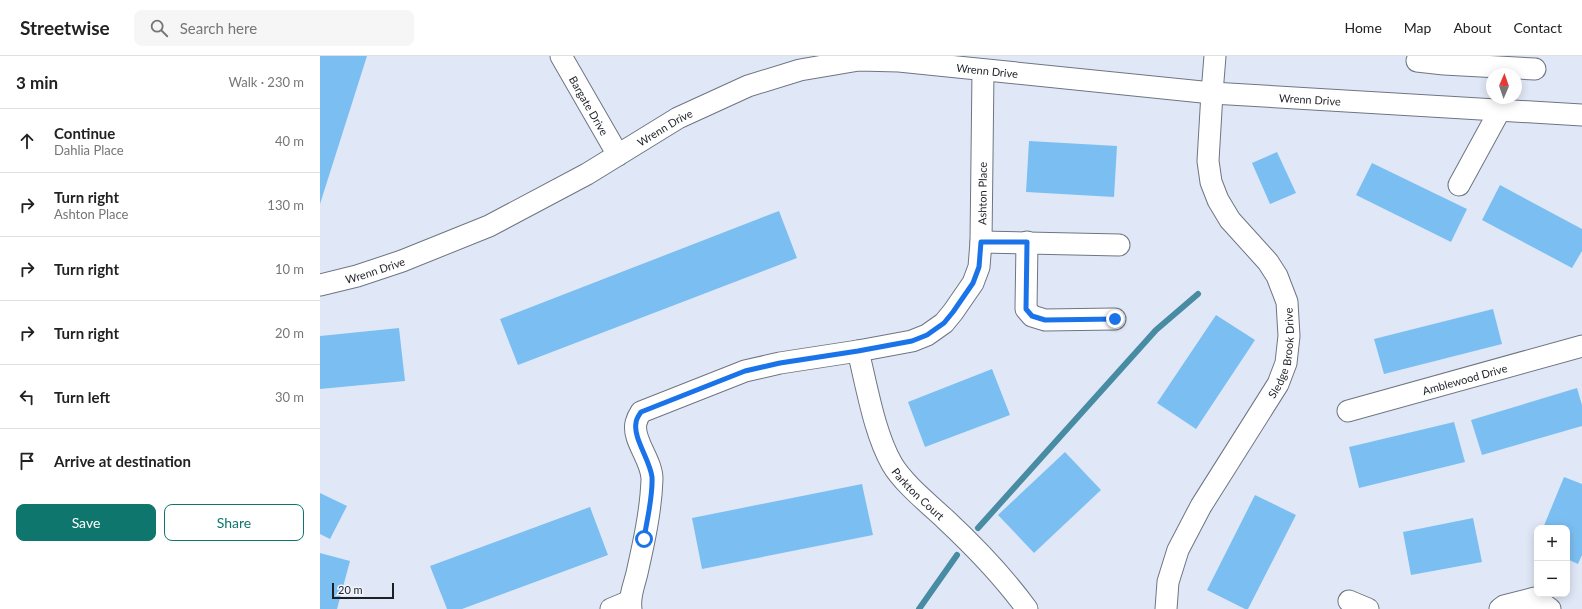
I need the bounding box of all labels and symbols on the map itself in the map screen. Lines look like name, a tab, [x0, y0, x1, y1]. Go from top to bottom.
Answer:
street label: Wrenn Drive	[956, 60, 1019, 80]
north arrow	[1486, 68, 1522, 104]
street label: Bargate Drive	[567, 73, 612, 138]
street label: Wrenn Drive	[1279, 90, 1341, 107]
street label: Wrenn Drive	[635, 106, 694, 148]
street label: Ashton Place	[975, 162, 988, 225]
street label: Wrenn Drive	[344, 254, 407, 285]
street label: Sledge Brook Drive	[1265, 307, 1296, 400]
route end	[1106, 310, 1124, 328]
street label: Amblewood Drive	[1421, 361, 1509, 397]
street label: Parkton Court	[890, 465, 948, 522]
route start	[635, 530, 653, 548]
scale bar	[332, 581, 394, 600]

